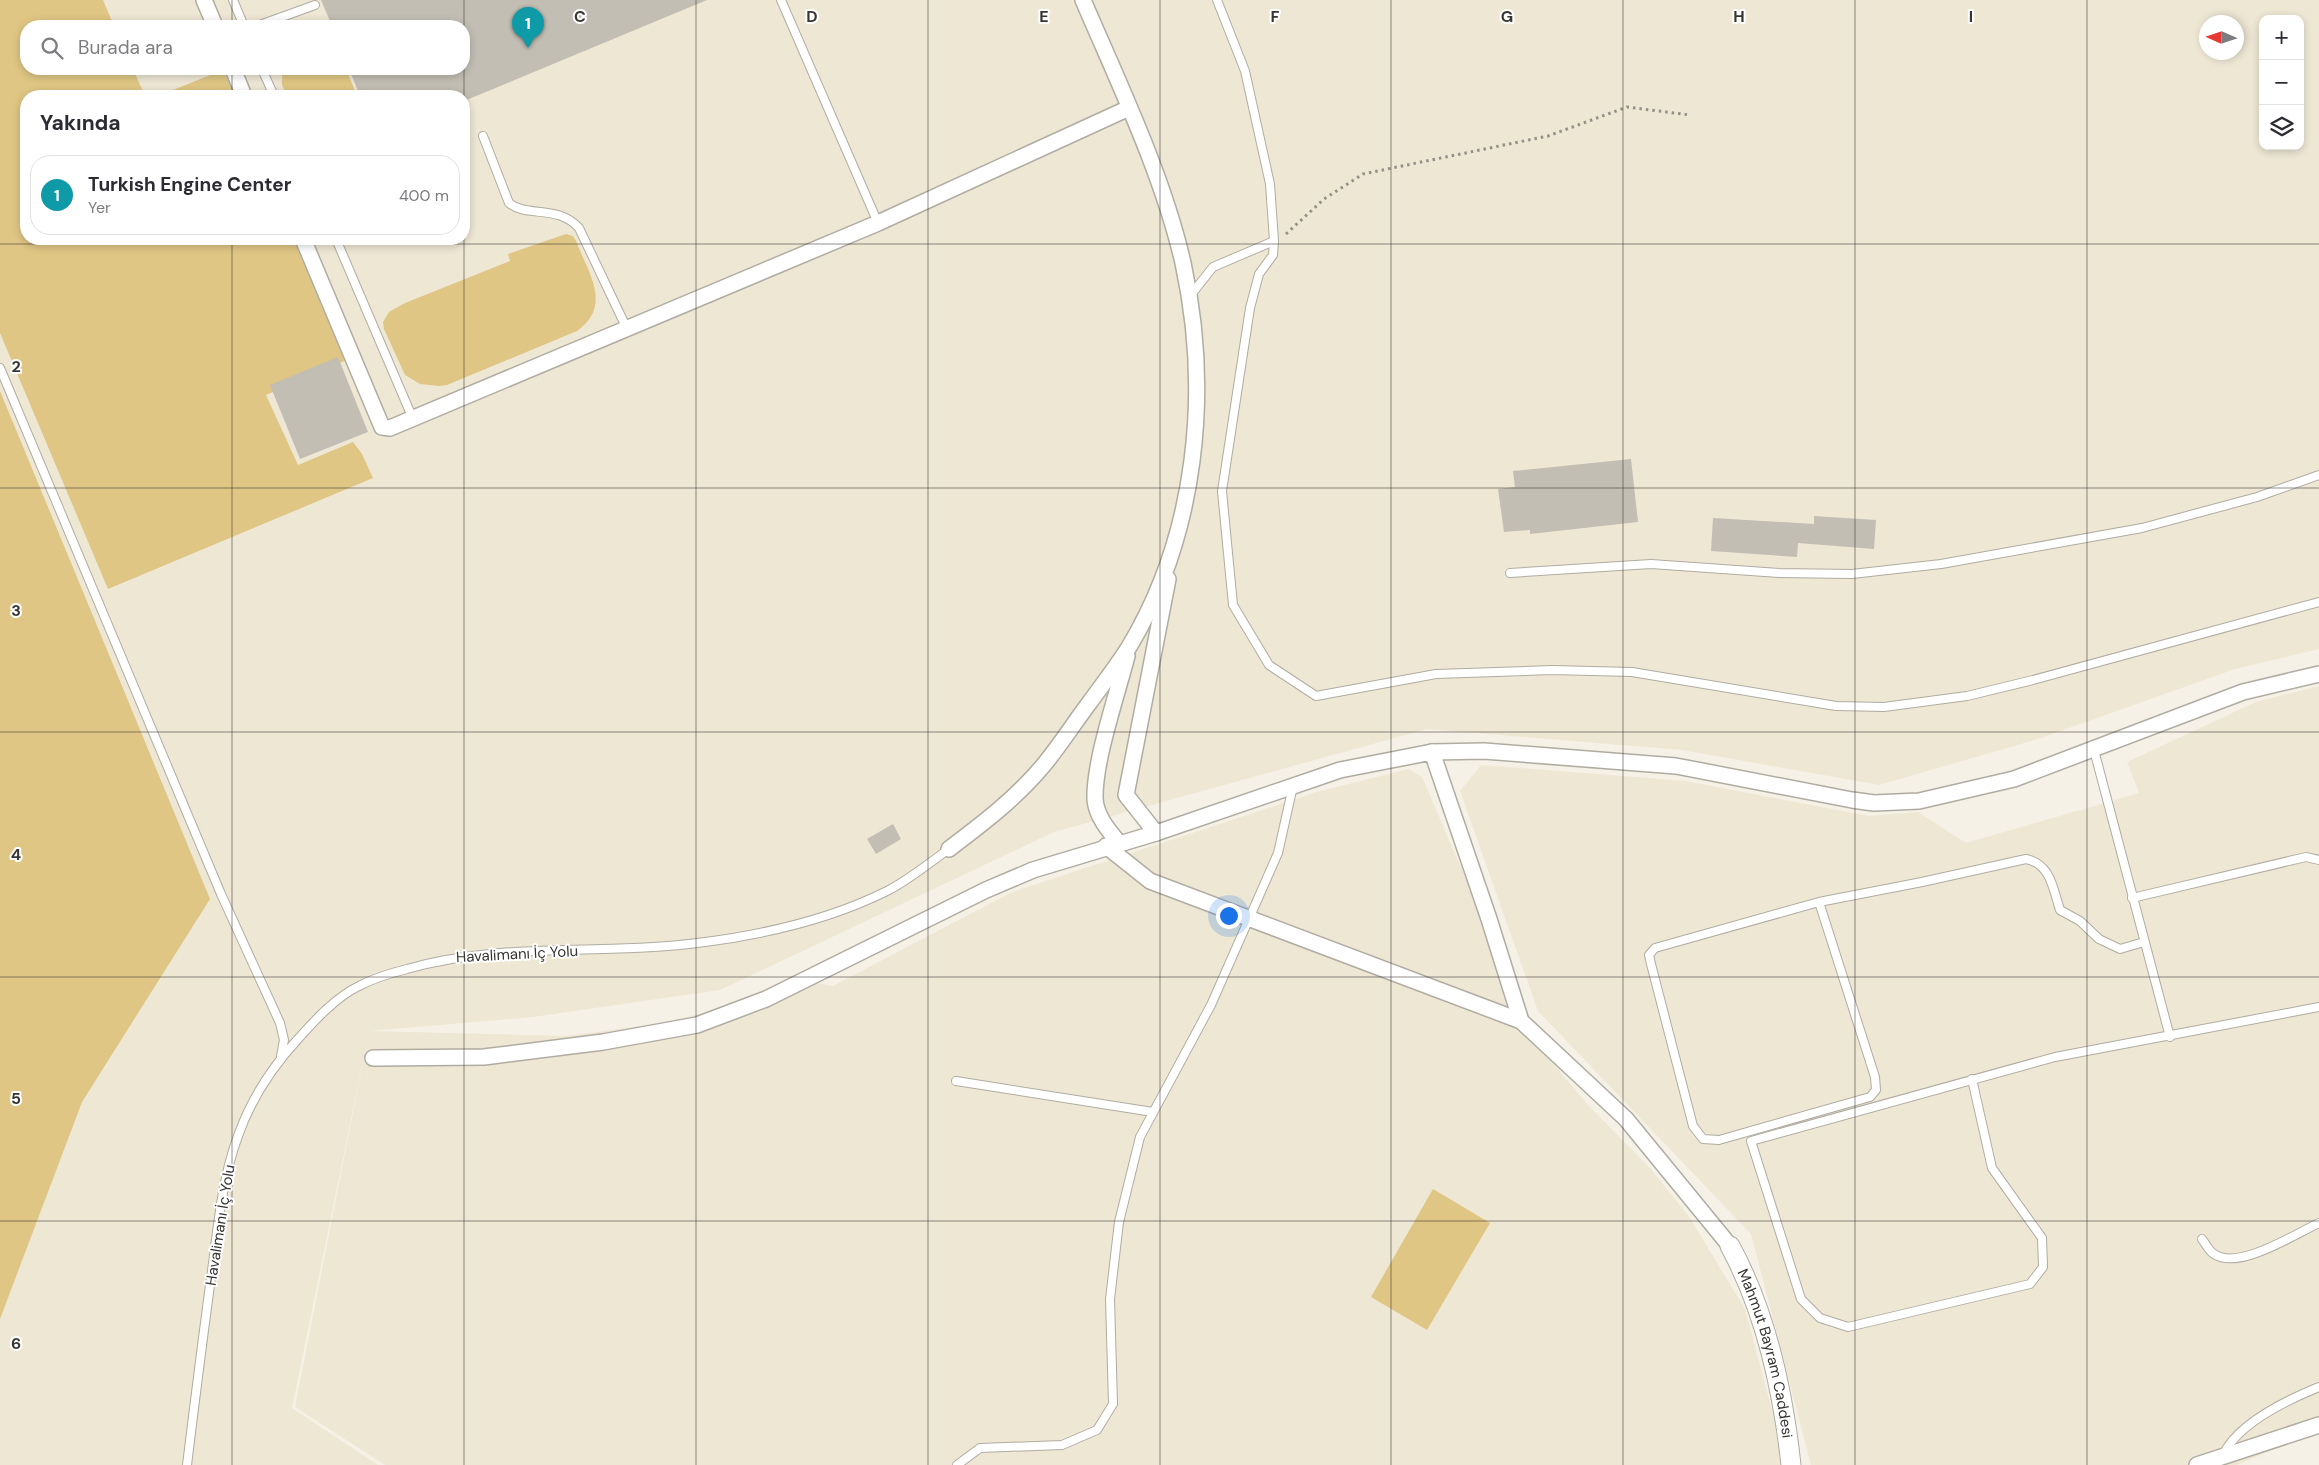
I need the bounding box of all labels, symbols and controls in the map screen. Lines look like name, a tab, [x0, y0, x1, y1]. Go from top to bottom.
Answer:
text: C	[574, 6, 586, 27]
text: D	[806, 6, 818, 27]
text: E	[1039, 6, 1049, 27]
text: F	[1271, 6, 1280, 27]
text: G	[1501, 6, 1513, 27]
text: H	[1733, 6, 1745, 27]
text: I	[1969, 6, 1973, 27]
pin: 1	[512, 7, 544, 48]
north arrow	[2199, 15, 2244, 60]
map controls	[2259, 15, 2304, 150]
button: +	[2259, 15, 2304, 60]
search box	[20, 20, 470, 75]
icon: search	[38, 34, 66, 62]
text: Burada ara	[78, 35, 173, 60]
button: −	[2259, 60, 2304, 105]
button: layers	[2259, 105, 2304, 150]
text: Yakında	[40, 109, 121, 137]
text: Turkish Engine Center	[88, 172, 291, 197]
text: 1	[54, 185, 60, 206]
text: 400 m	[399, 185, 449, 206]
text: Yer	[88, 197, 111, 218]
text: 2	[11, 356, 21, 377]
text: 3	[11, 600, 21, 621]
text: 4	[11, 844, 21, 865]
your location	[1216, 903, 1242, 929]
street label: Havalimanı İç Yolu	[455, 941, 579, 967]
text: 5	[11, 1088, 21, 1109]
street label: Havalimanı İç Yolu	[201, 1163, 239, 1287]
street label: Mahmut Bayram Caddesi	[1733, 1266, 1798, 1439]
text: 6	[11, 1333, 21, 1354]

